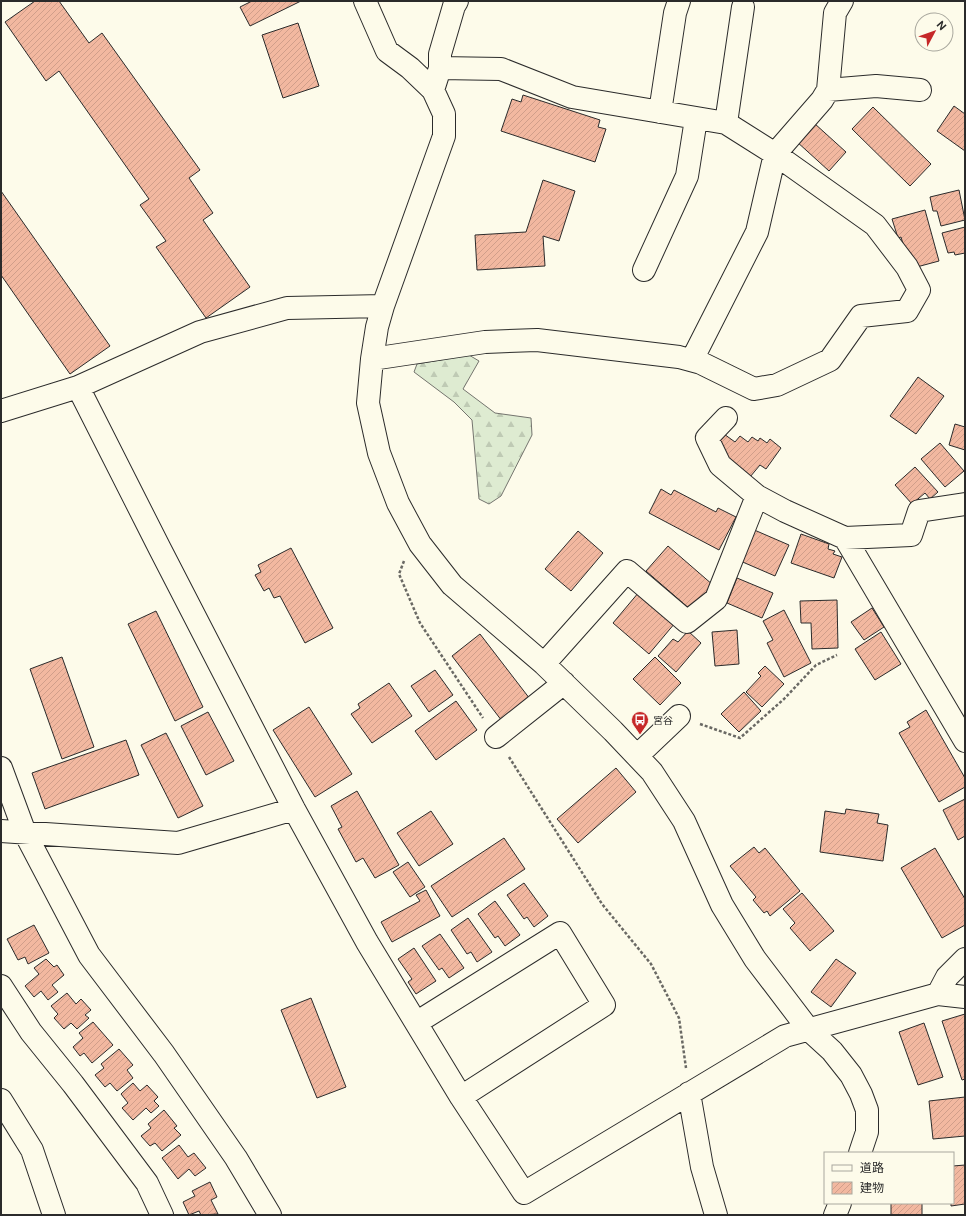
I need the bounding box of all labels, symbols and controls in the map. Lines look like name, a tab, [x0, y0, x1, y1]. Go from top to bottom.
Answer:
north arrow	[914, 12, 954, 52]
text: N	[934, 18, 949, 33]
bus stop icon: 宮谷	[630, 710, 650, 735]
place label: 宮谷	[653, 714, 673, 727]
legend	[824, 1152, 954, 1204]
text: 道路	[860, 1160, 884, 1176]
text: 建物	[860, 1180, 884, 1196]

